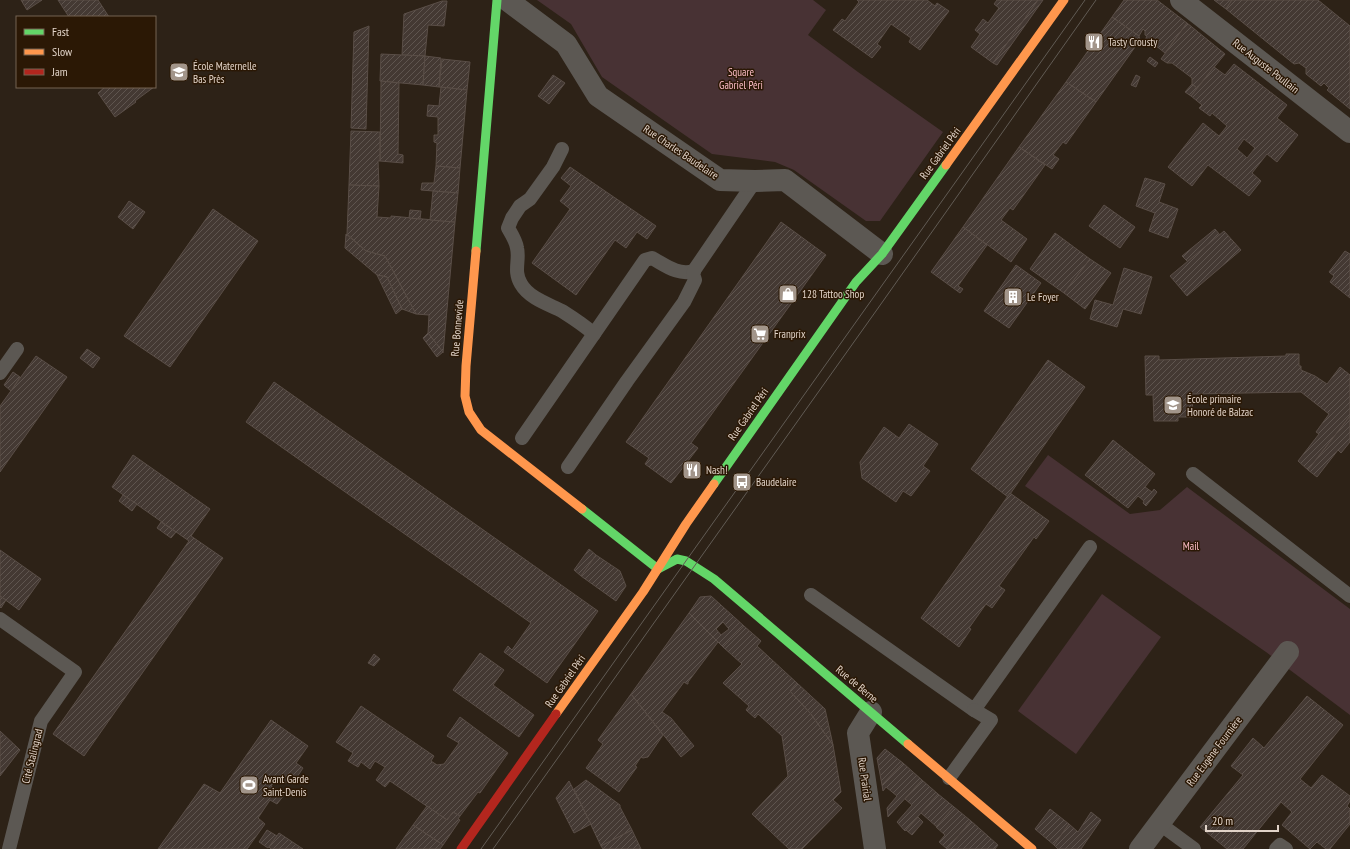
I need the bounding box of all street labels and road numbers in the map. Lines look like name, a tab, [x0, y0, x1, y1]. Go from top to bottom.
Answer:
street label: Rue Auguste Poullain	[1230, 36, 1302, 96]
street label: Rue Charles Baudelaire	[641, 122, 722, 183]
street label: Rue Gabriel Péri	[916, 124, 964, 182]
street label: Rue Bonnevide	[448, 299, 466, 357]
street label: Rue Gabriel Péri	[725, 385, 771, 443]
street label: Rue Gabriel Péri	[542, 652, 588, 710]
street label: Rue de Berne	[833, 662, 881, 706]
street label: Rue Eugène Fournière	[1183, 713, 1245, 789]
street label: Cité Stalingrad	[18, 727, 46, 785]
street label: Rue Prairial	[855, 756, 875, 802]

